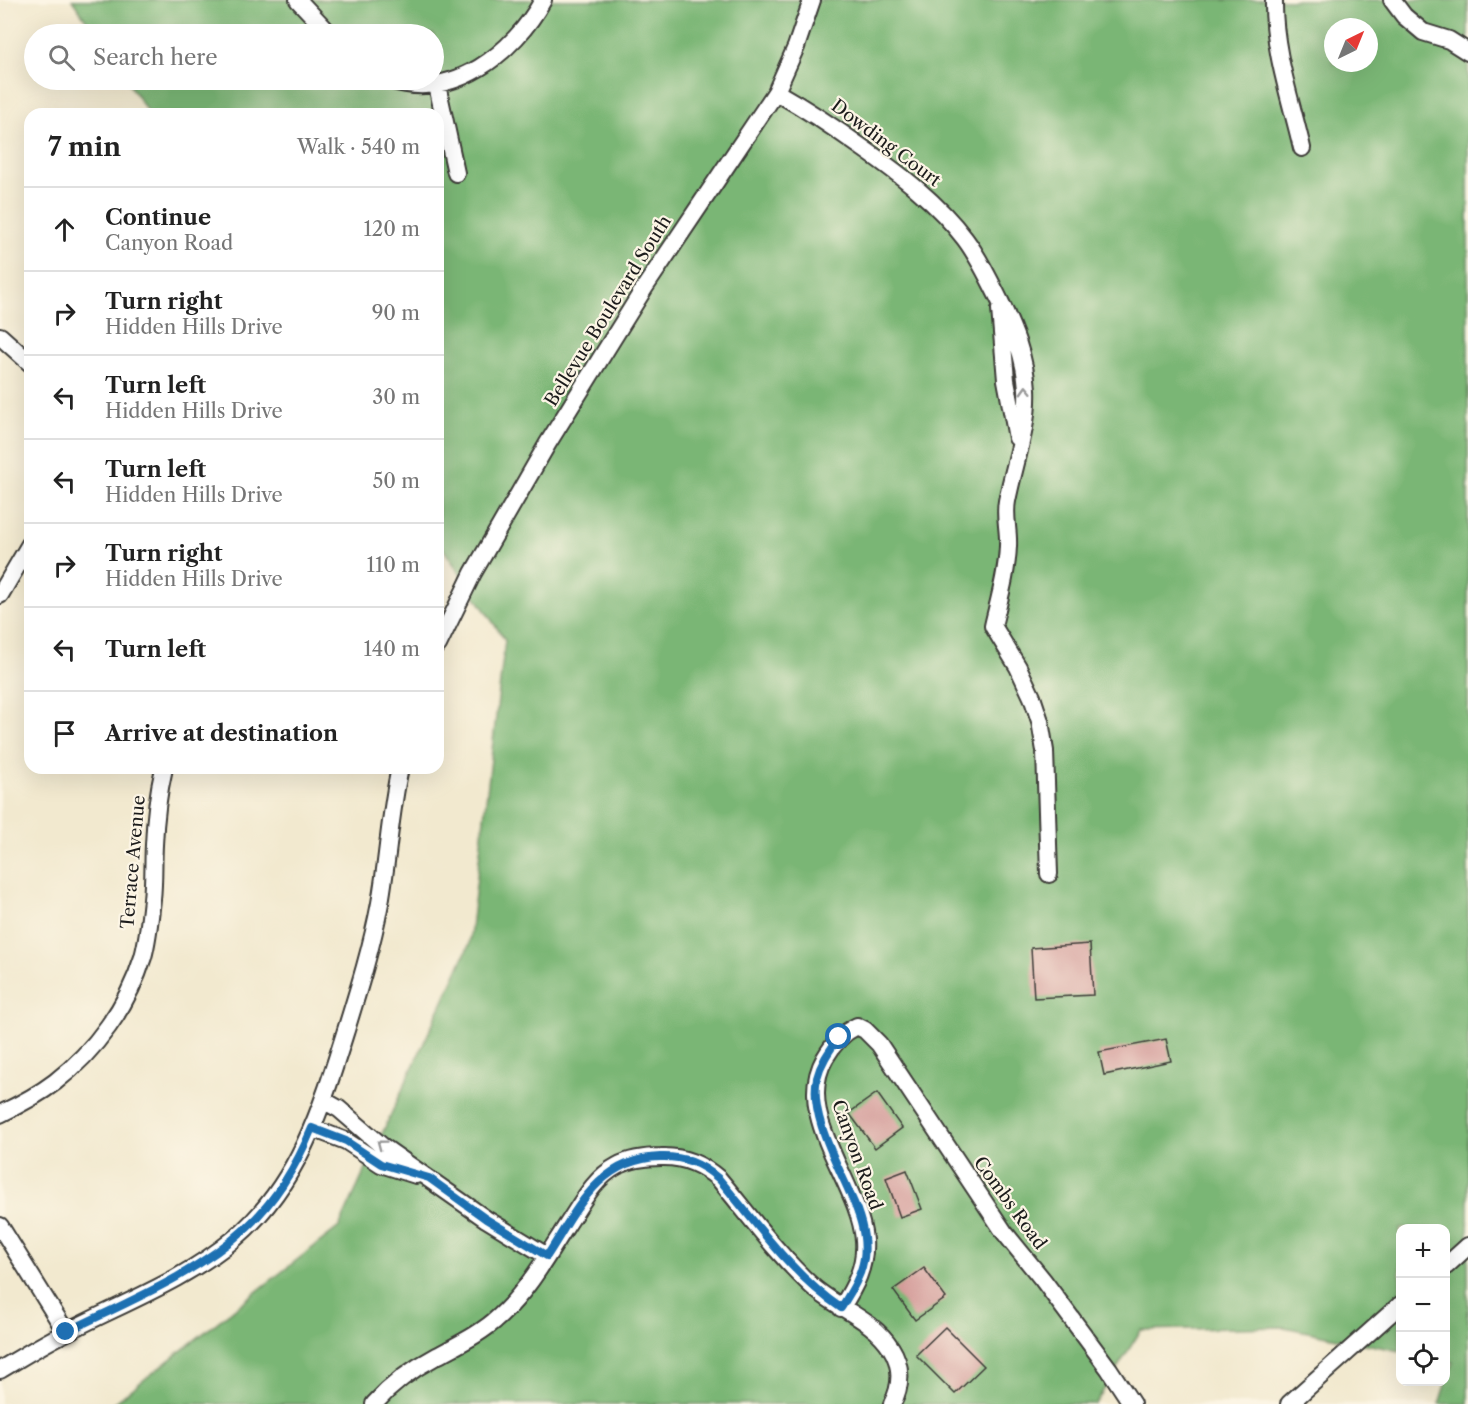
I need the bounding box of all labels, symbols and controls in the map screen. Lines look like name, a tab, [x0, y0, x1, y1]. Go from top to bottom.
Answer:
north arrow	[1324, 18, 1378, 72]
search box	[24, 24, 444, 90]
icon: search	[45, 41, 78, 74]
text: Search here	[93, 44, 218, 71]
street label: Dowding Court	[827, 95, 946, 192]
text: 7 min	[48, 131, 121, 163]
text: Walk · 540 m	[297, 135, 420, 159]
text: Continue	[105, 204, 211, 231]
street label: Bellevue Boulevard South	[540, 211, 676, 411]
icon: ahead	[48, 213, 81, 246]
text: 120 m	[363, 217, 420, 241]
text: Canyon Road	[105, 231, 233, 255]
text: Turn right	[105, 288, 223, 315]
icon: right	[48, 297, 81, 330]
text: 90 m	[372, 301, 420, 325]
text: Hidden Hills Drive	[105, 315, 283, 339]
text: Turn left	[105, 372, 206, 399]
icon: left	[48, 381, 81, 414]
text: 30 m	[372, 385, 420, 409]
one-way arrow	[1020, 385, 1033, 394]
text: Hidden Hills Drive	[105, 399, 283, 423]
text: Turn left	[105, 456, 206, 483]
icon: left	[48, 465, 81, 498]
text: 50 m	[373, 469, 420, 493]
text: Hidden Hills Drive	[105, 483, 283, 507]
text: Turn right	[105, 540, 223, 567]
icon: right	[48, 549, 81, 582]
text: 110 m	[367, 553, 420, 577]
text: Hidden Hills Drive	[105, 567, 283, 591]
icon: left	[48, 633, 81, 666]
text: Turn left	[105, 636, 206, 663]
text: 140 m	[363, 637, 420, 661]
icon: arrive	[48, 717, 81, 750]
text: Arrive at destination	[105, 720, 338, 747]
street label: Terrace Avenue	[116, 794, 150, 930]
route start	[825, 1023, 851, 1049]
street label: Canyon Road	[827, 1097, 887, 1213]
one-way arrow	[377, 1141, 388, 1152]
street label: Combs Road	[969, 1152, 1051, 1254]
map controls	[1396, 1224, 1450, 1386]
button: +	[1396, 1224, 1450, 1278]
button: −	[1396, 1278, 1450, 1332]
route end	[52, 1318, 78, 1344]
button: locate	[1396, 1332, 1450, 1386]

